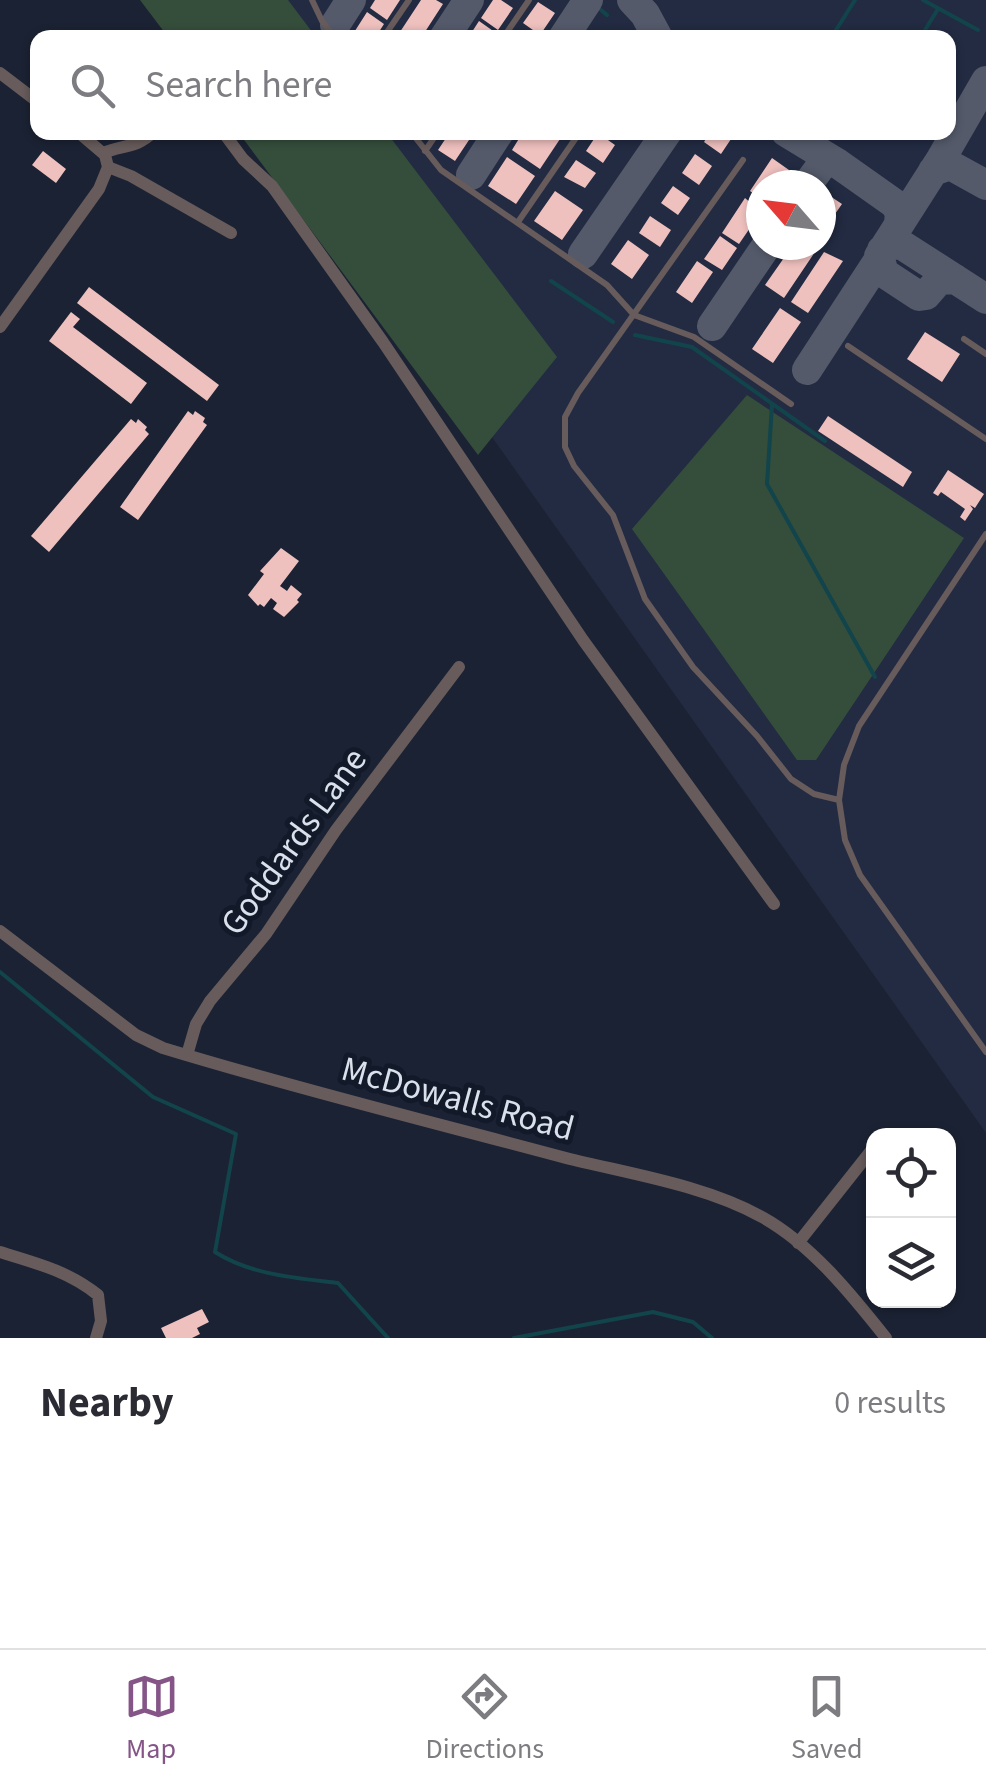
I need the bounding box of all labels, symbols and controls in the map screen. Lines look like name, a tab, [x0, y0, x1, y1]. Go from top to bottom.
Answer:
search box	[30, 30, 956, 140]
icon: search	[65, 58, 120, 113]
text: Search here	[145, 58, 332, 112]
north arrow	[746, 170, 836, 260]
street label: Goddards Lane	[209, 737, 379, 946]
street label: McDowalls Road	[336, 1044, 580, 1154]
map controls	[866, 1128, 956, 1308]
button: locate	[866, 1128, 956, 1218]
button: layers	[866, 1218, 956, 1308]
text: Nearby	[40, 1373, 174, 1433]
text: 0 results	[834, 1380, 946, 1426]
tab: Map	[124, 1669, 179, 1769]
tab: Directions	[426, 1669, 544, 1769]
tab: Saved	[791, 1669, 862, 1769]

